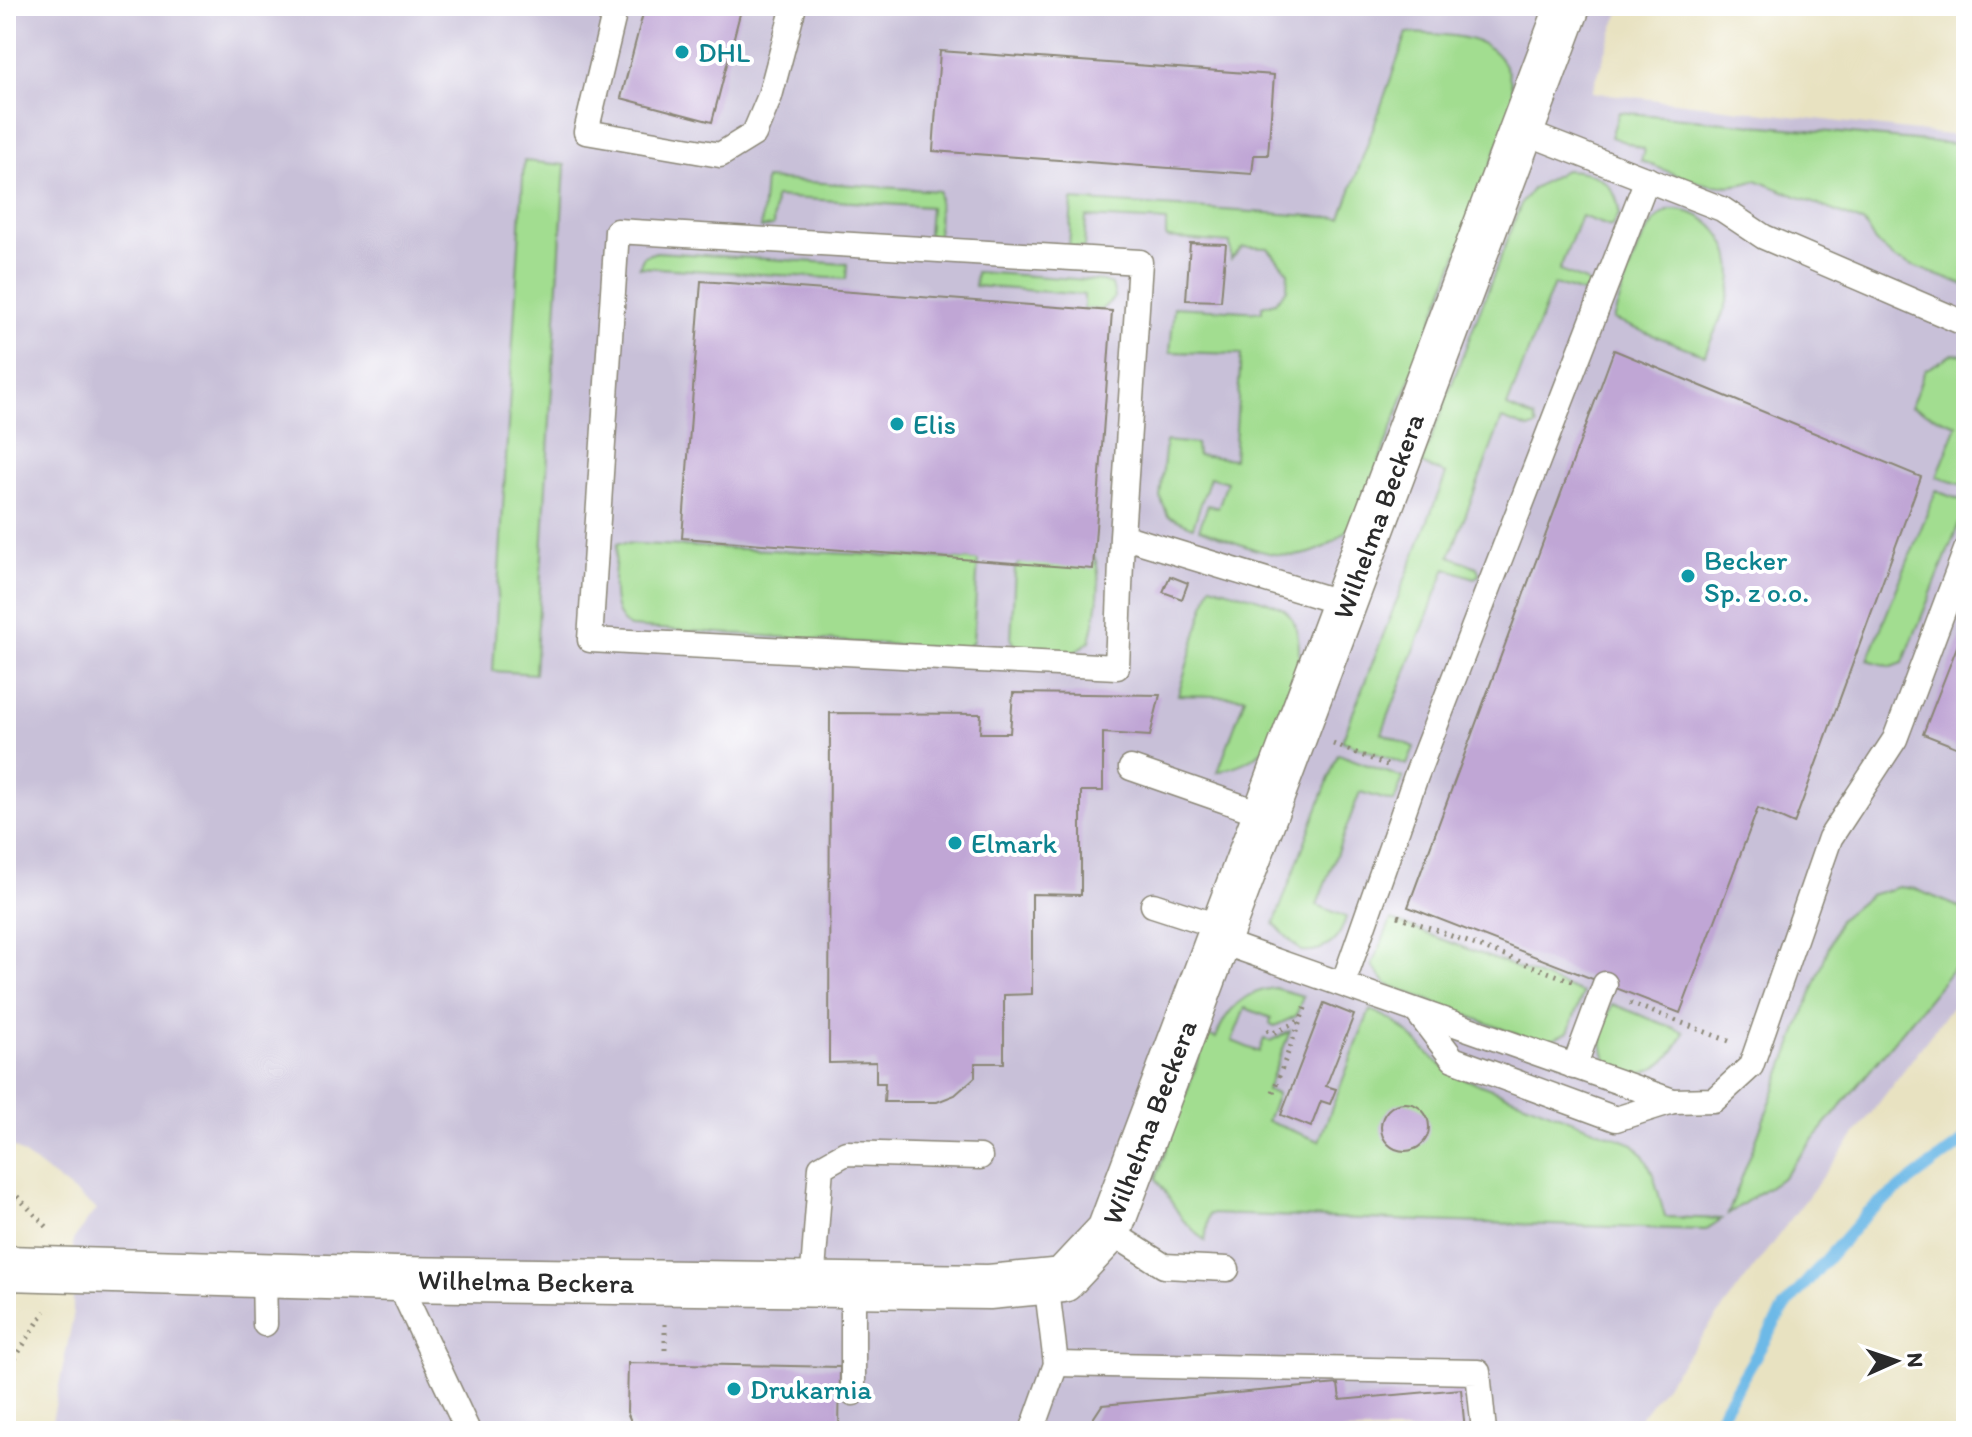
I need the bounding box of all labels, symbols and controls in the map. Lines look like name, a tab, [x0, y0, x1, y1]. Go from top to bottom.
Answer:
place label: DHL	[698, 35, 750, 69]
marker: DHL	[673, 43, 691, 61]
place label: Elis	[913, 407, 956, 441]
street label: Wilhelma Beckera	[1325, 408, 1431, 624]
marker: Elis	[888, 415, 906, 433]
place label: Becker Sp. z o.o.	[1704, 543, 1809, 609]
marker: Becker Sp. z o.o.	[1679, 567, 1697, 585]
place label: Elmark	[971, 826, 1058, 860]
marker: Elmark	[946, 834, 964, 852]
street label: Wilhelma Beckera	[1094, 1014, 1204, 1229]
street label: Wilhelma Beckera	[417, 1262, 635, 1300]
north arrow	[1856, 1321, 1936, 1401]
text: N	[1902, 1352, 1929, 1368]
place label: Drukarnia	[750, 1372, 872, 1406]
marker: Drukarnia	[725, 1380, 743, 1398]

